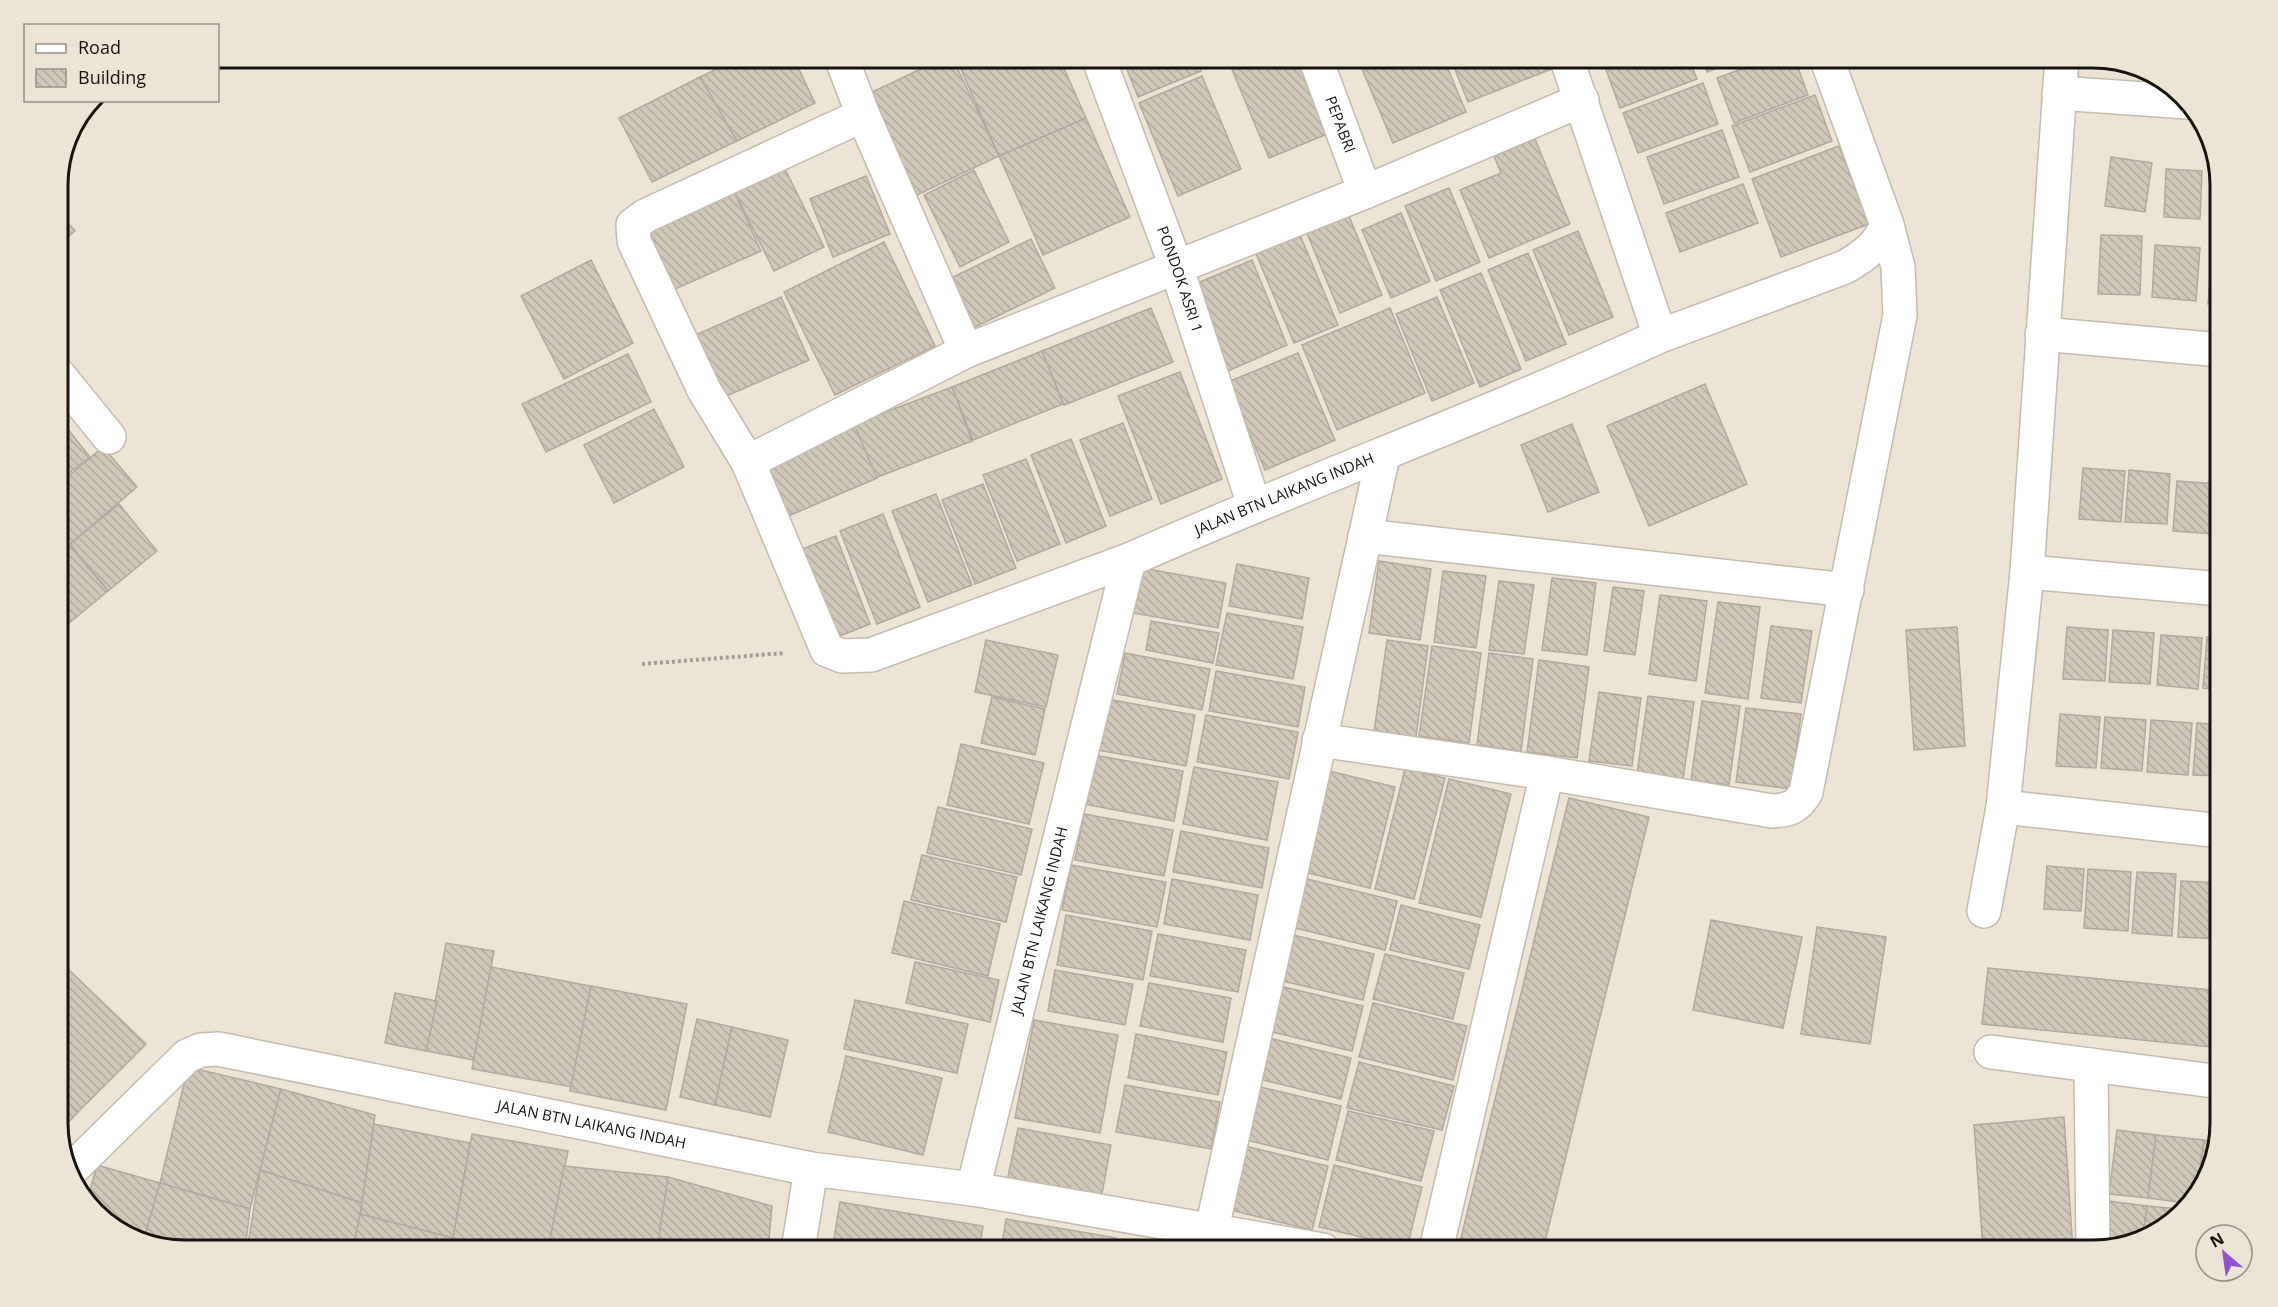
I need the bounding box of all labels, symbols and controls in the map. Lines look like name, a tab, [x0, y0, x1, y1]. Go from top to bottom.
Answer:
legend	[24, 24, 219, 102]
text: Road	[78, 35, 121, 59]
text: Building	[78, 65, 146, 89]
street label: PEPABRI	[1321, 93, 1361, 155]
street label: PONDOK ASRI 1	[1153, 223, 1208, 335]
street label: JALAN BTN LAIKANG INDAH	[1189, 447, 1377, 540]
street label: JALAN BTN LAIKANG INDAH	[1005, 824, 1072, 1018]
street label: JALAN BTN LAIKANG INDAH	[493, 1094, 688, 1153]
north arrow	[2194, 1223, 2254, 1283]
text: N	[2206, 1227, 2228, 1253]

